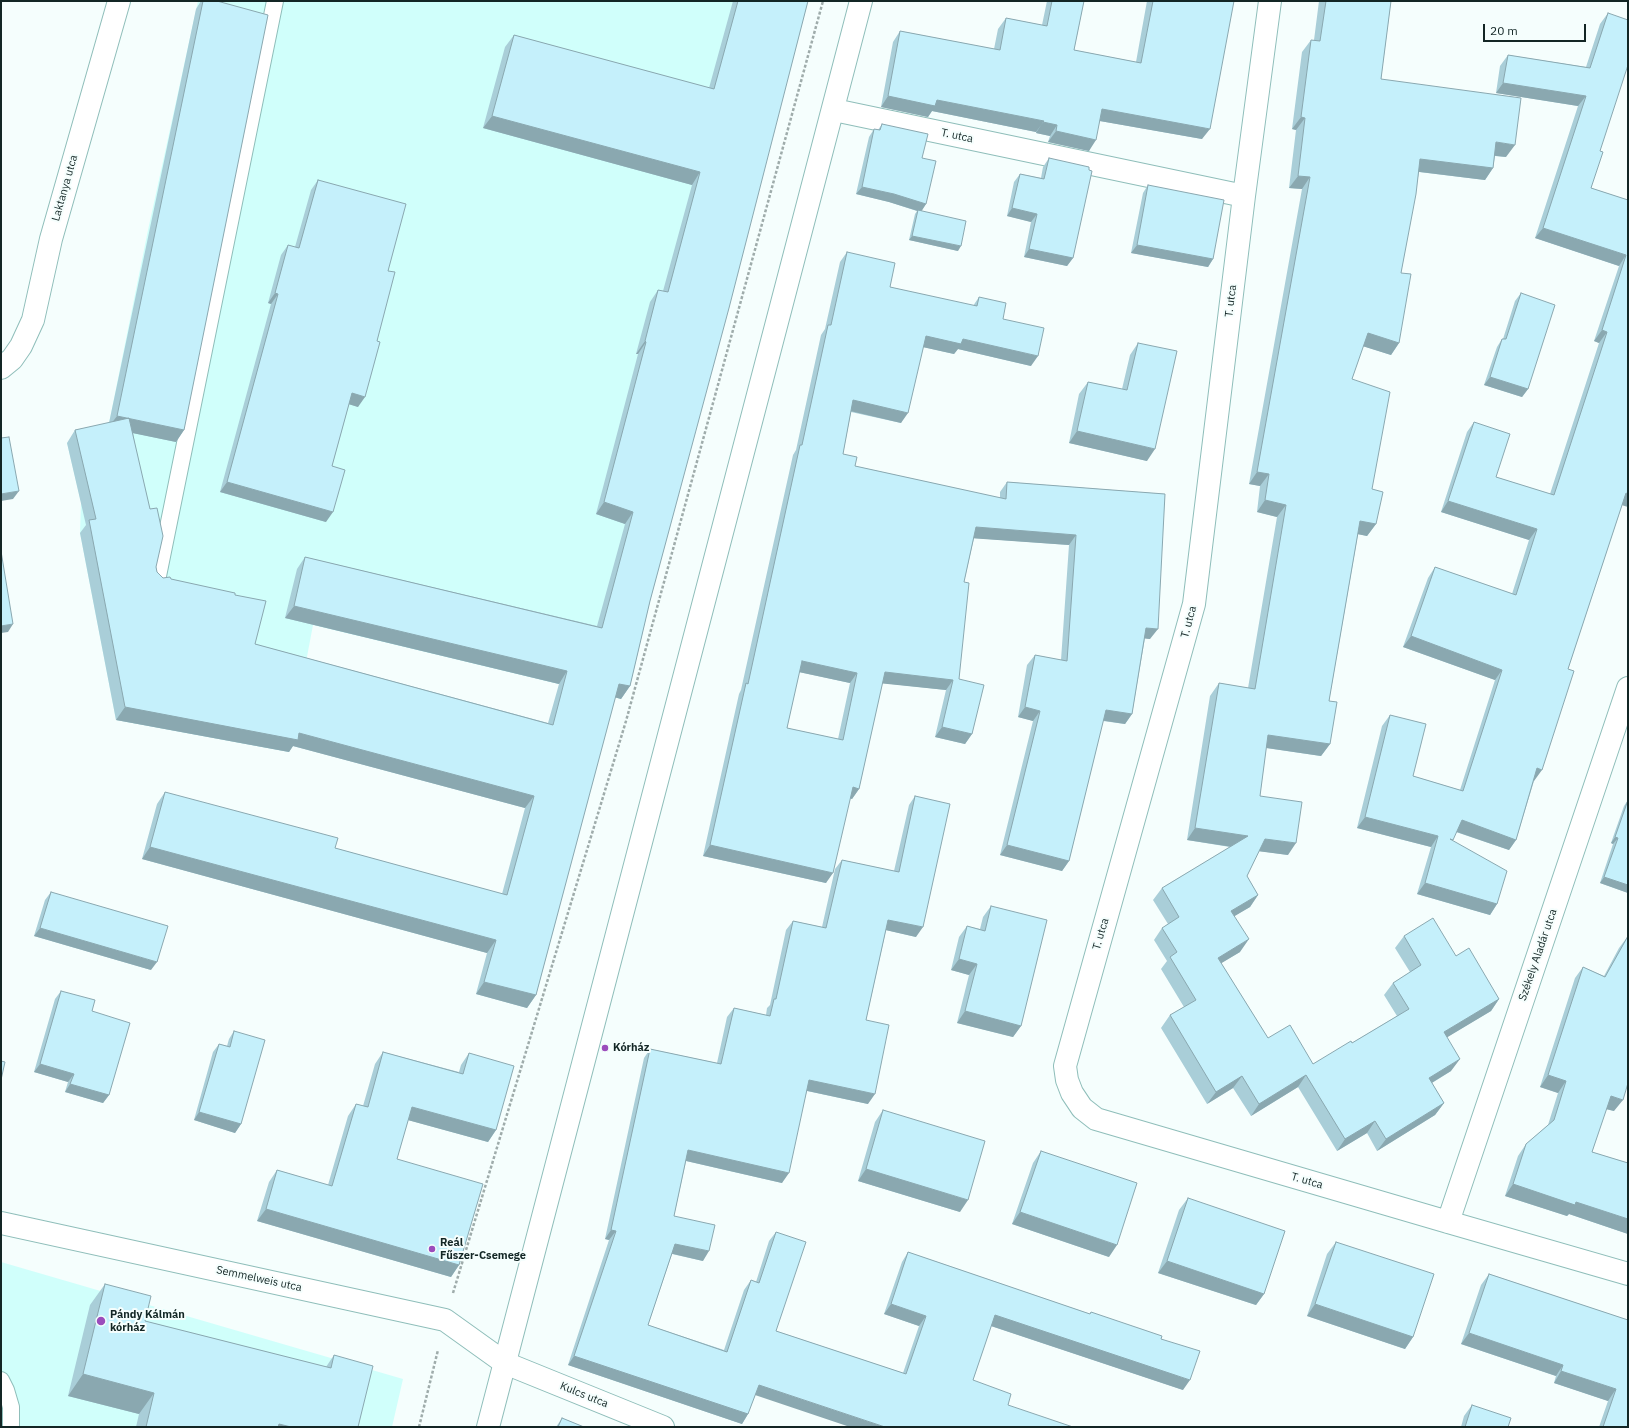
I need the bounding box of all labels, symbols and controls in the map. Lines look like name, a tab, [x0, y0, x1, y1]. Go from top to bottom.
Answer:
scale bar	[1485, 16, 1588, 42]
text: 20 m	[1490, 23, 1518, 38]
street label: T. utca	[940, 126, 974, 146]
street label: Laktanya utca	[49, 153, 81, 223]
street label: T. utca	[1222, 284, 1240, 318]
street label: T. utca	[1178, 605, 1200, 639]
street label: Székely Aladár utca	[1516, 907, 1560, 1003]
street label: T. utca	[1090, 917, 1112, 951]
place label: Kórház	[613, 1041, 650, 1055]
marker: Kórház	[600, 1043, 610, 1053]
street label: T. utca	[1290, 1170, 1324, 1192]
place label: Reál Fűszer-Csemege	[440, 1236, 526, 1262]
marker: Reál Fűszer-Csemege	[427, 1244, 437, 1254]
street label: Semmelweis utca	[215, 1263, 303, 1295]
place label: Pándy Kálmán kórház	[110, 1308, 185, 1334]
marker: Pándy Kálmán kórház	[95, 1315, 107, 1327]
street label: Kulcs utca	[558, 1379, 610, 1411]

